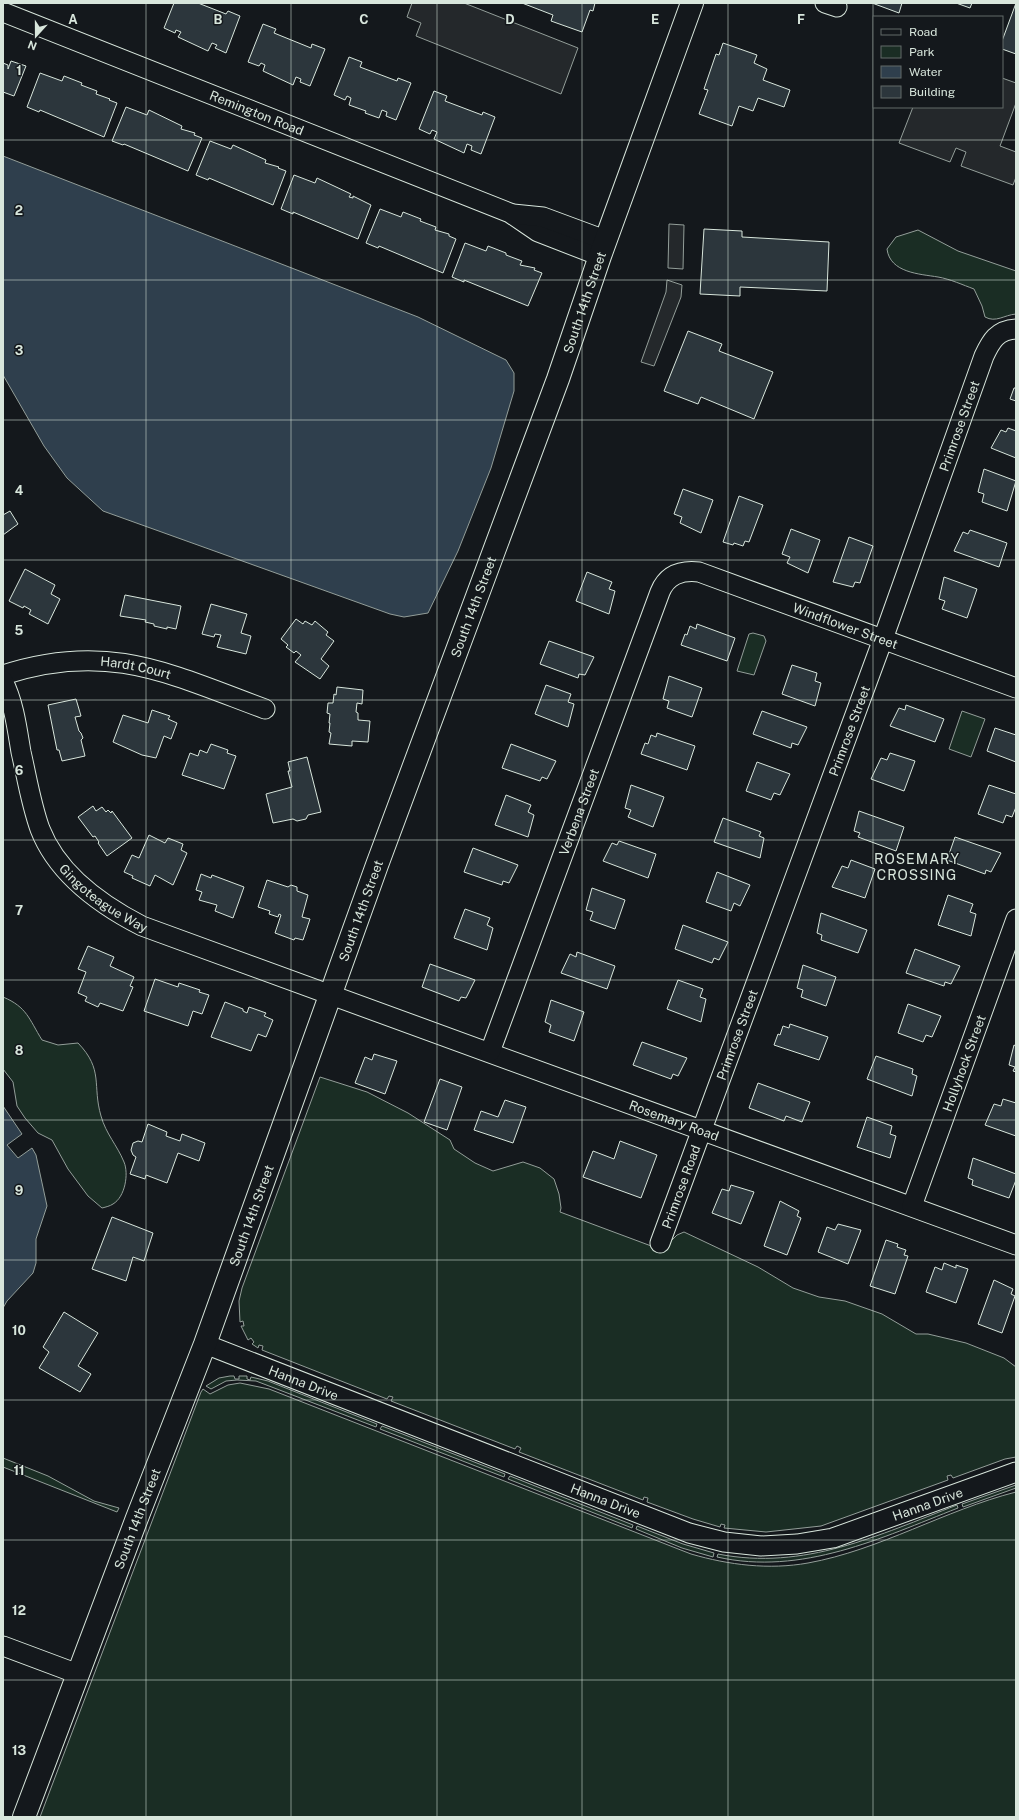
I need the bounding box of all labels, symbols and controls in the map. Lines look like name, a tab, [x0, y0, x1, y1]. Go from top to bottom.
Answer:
text: A	[68, 12, 78, 27]
text: B	[214, 12, 223, 27]
text: C	[359, 12, 369, 27]
text: D	[505, 12, 515, 27]
text: E	[651, 12, 659, 27]
text: F	[797, 12, 805, 27]
north arrow	[16, 16, 56, 56]
legend	[873, 16, 1003, 108]
text: Road	[909, 25, 937, 39]
text: N	[26, 38, 39, 52]
text: Park	[909, 45, 935, 59]
text: 1	[16, 63, 22, 78]
text: Water	[909, 65, 943, 79]
text: Building	[909, 85, 955, 99]
street label: Remington Road	[207, 88, 306, 138]
text: 2	[15, 203, 23, 218]
street label: South 14th Street	[560, 250, 609, 355]
text: 3	[15, 343, 24, 358]
street label: Primrose Street	[936, 379, 983, 474]
text: 4	[15, 483, 24, 498]
street label: South 14th Street	[448, 554, 499, 659]
street label: Windflower Street	[791, 600, 900, 652]
text: 5	[15, 623, 24, 638]
street label: Hardt Court	[100, 654, 173, 682]
street label: Primrose Street	[826, 684, 873, 778]
text: 6	[15, 763, 24, 778]
street label: Verbena Street	[556, 766, 602, 858]
district label: ROSEMARY CROSSING	[874, 851, 960, 883]
street label: South 14th Street	[336, 858, 386, 963]
street label: Gingoteague Way	[56, 861, 149, 935]
text: 7	[15, 903, 23, 918]
street label: Primrose Street	[714, 988, 761, 1082]
street label: Hollyhock Street	[940, 1013, 989, 1114]
text: 8	[15, 1043, 24, 1058]
street label: Rosemary Road	[627, 1097, 721, 1144]
street label: Primrose Road	[659, 1143, 704, 1231]
street label: South 14th Street	[227, 1163, 277, 1268]
text: 9	[15, 1183, 23, 1198]
text: 10	[12, 1323, 26, 1338]
street label: Hanna Drive	[267, 1363, 341, 1403]
text: 11	[13, 1463, 25, 1478]
street label: South 14th Street	[111, 1466, 164, 1571]
street label: Hanna Drive	[568, 1480, 642, 1521]
street label: Hanna Drive	[891, 1485, 965, 1524]
text: 12	[12, 1603, 26, 1618]
text: 13	[12, 1743, 26, 1758]

